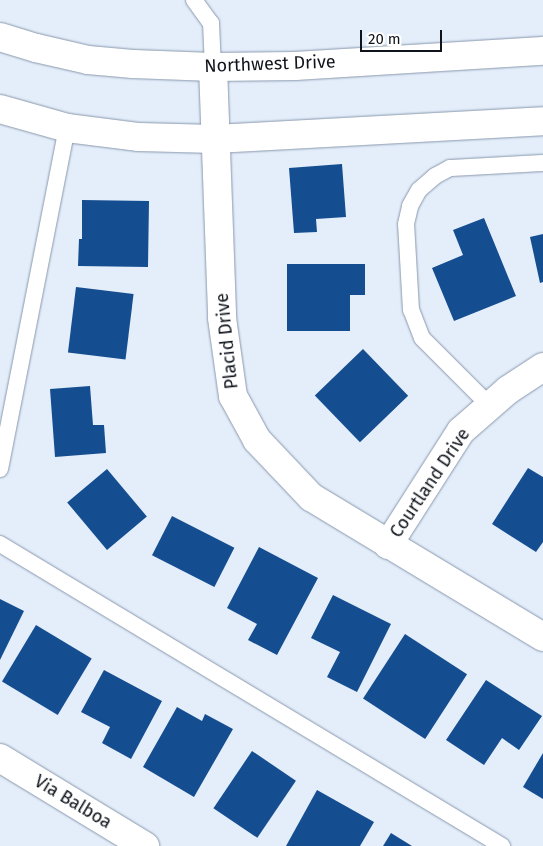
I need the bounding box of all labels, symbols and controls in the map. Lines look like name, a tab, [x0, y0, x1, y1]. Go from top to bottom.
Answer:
scale bar	[363, 20, 446, 52]
text: 20 m	[368, 30, 401, 48]
street label: Northwest Drive	[204, 51, 336, 77]
street label: Placid Drive	[211, 292, 243, 390]
street label: Courtland Drive	[385, 424, 475, 542]
street label: Via Balboa	[30, 771, 116, 833]

